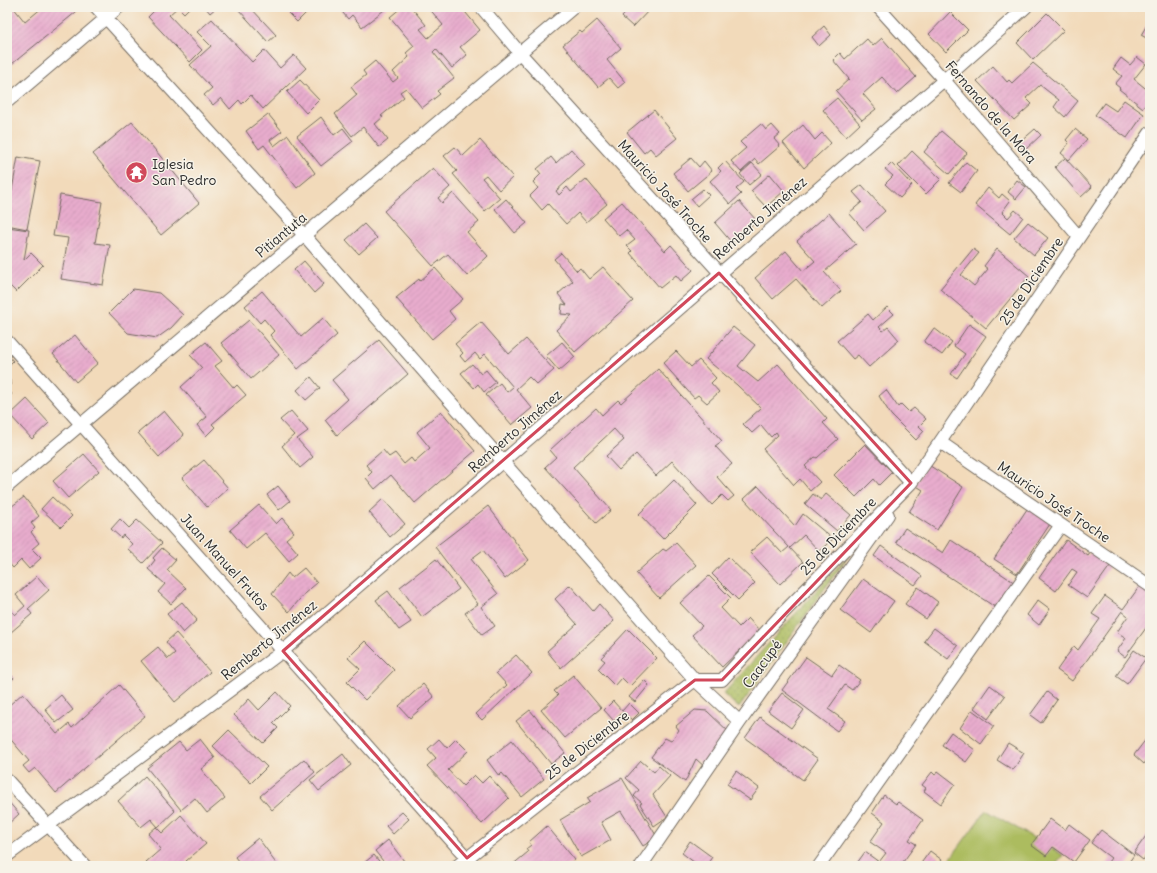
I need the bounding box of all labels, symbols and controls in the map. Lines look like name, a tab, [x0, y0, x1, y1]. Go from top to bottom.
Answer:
street label: Fernando de la Mora	[941, 57, 1041, 167]
street label: Mauricio José Troche	[614, 136, 716, 246]
place label: Iglesia San Pedro	[152, 155, 216, 189]
temple icon: Iglesia San Pedro	[124, 159, 150, 185]
street label: Remberto Jiménez	[710, 172, 811, 263]
street label: Pitiantuta	[252, 209, 310, 261]
street label: 25 de Diciembre	[995, 234, 1067, 328]
street label: Remberto Jiménez	[465, 385, 566, 476]
street label: Mauricio José Troche	[994, 458, 1114, 546]
street label: 25 de Diciembre	[796, 493, 880, 579]
street label: Juan Manuel Frutos	[177, 510, 273, 614]
street label: Remberto Jiménez	[218, 596, 321, 684]
street label: Caacupé	[738, 636, 786, 692]
street label: 25 de Diciembre	[541, 707, 633, 783]

